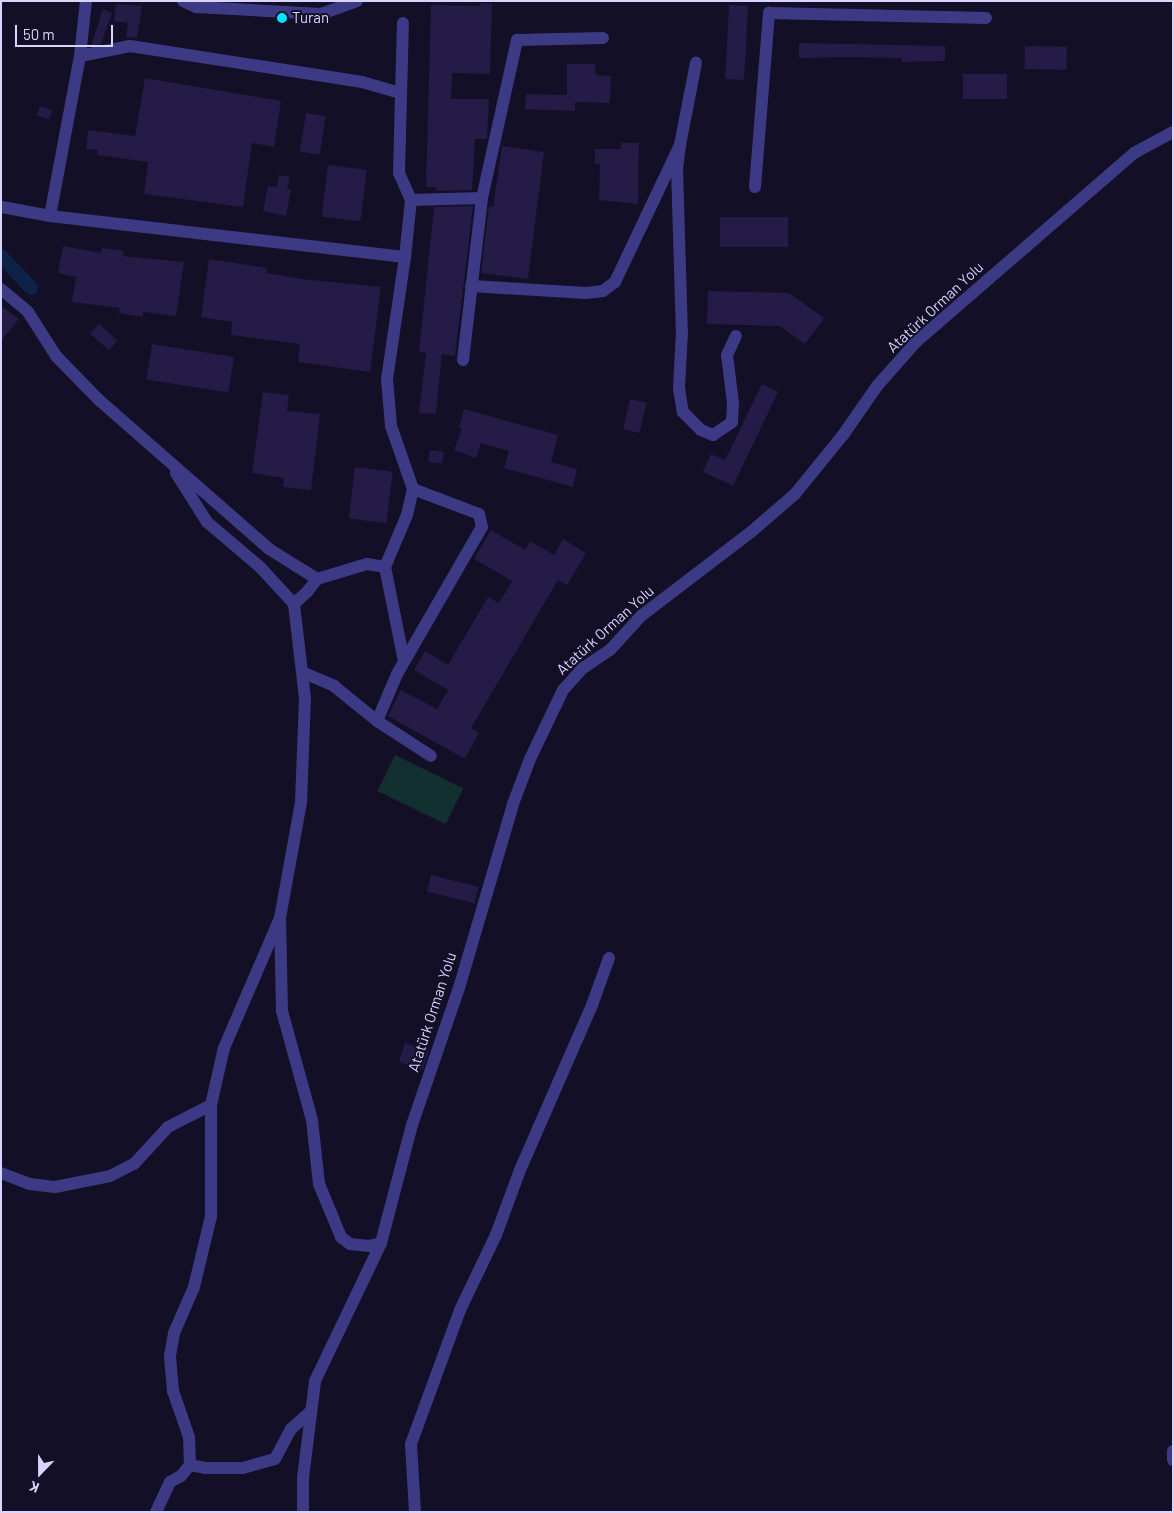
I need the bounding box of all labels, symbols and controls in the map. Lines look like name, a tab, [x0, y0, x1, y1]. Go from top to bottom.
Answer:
place label: Turan	[292, 9, 329, 27]
marker: Turan	[276, 12, 288, 24]
scale bar	[18, 15, 115, 47]
text: 50 m	[23, 25, 55, 43]
street label: Atatürk Orman Yolu	[883, 258, 987, 356]
street label: Atatürk Orman Yolu	[553, 582, 657, 678]
street label: Atatürk Orman Yolu	[404, 950, 460, 1074]
north arrow	[15, 1448, 65, 1498]
text: K	[27, 1478, 41, 1497]

